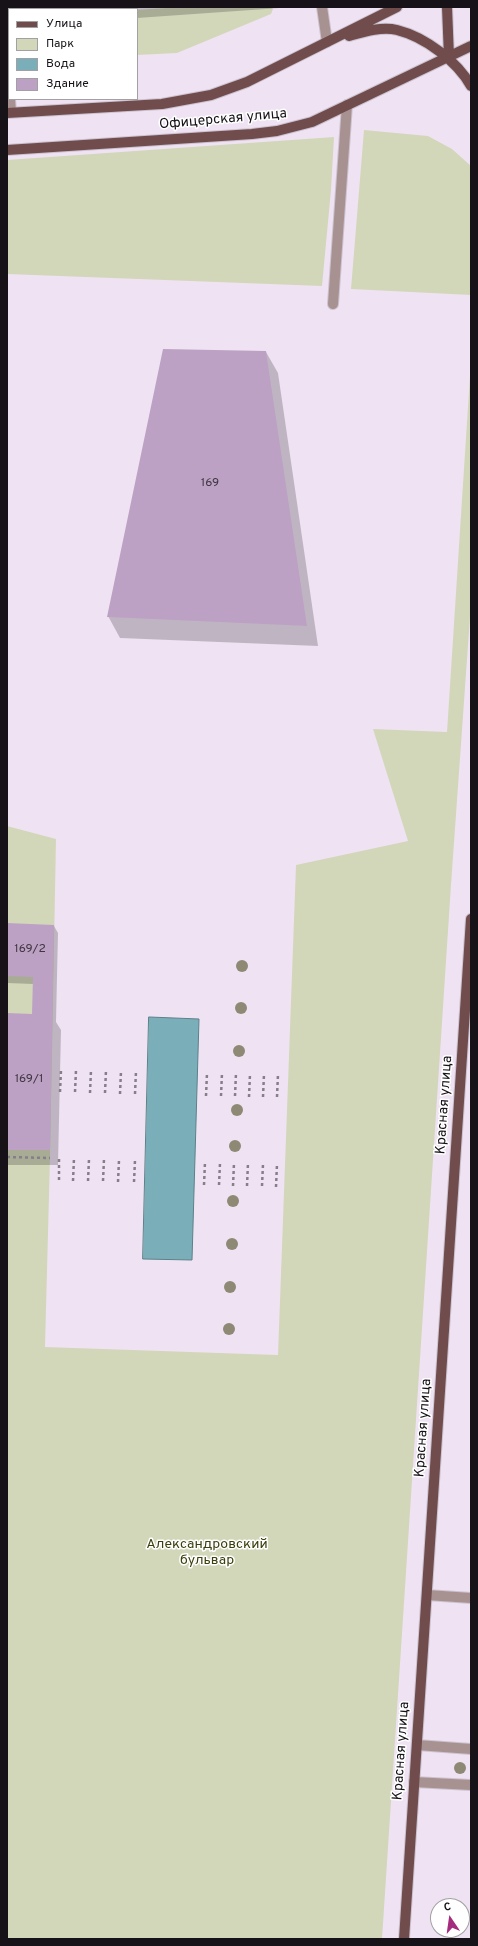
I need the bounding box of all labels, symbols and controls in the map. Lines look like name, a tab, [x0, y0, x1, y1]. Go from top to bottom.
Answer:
legend	[8, 8, 138, 100]
text: Улица	[46, 16, 82, 32]
text: Парк	[46, 36, 74, 52]
text: Вода	[46, 56, 75, 72]
text: Здание	[46, 76, 89, 92]
street label: Офицерская улица	[158, 106, 288, 134]
house number: 169	[201, 477, 219, 491]
house number: 169/2	[14, 943, 46, 957]
street label: Красная улица	[433, 1055, 457, 1155]
house number: 169/1	[15, 1073, 43, 1087]
street label: Красная улица	[412, 1378, 436, 1478]
park label: Александровский бульвар	[146, 1537, 268, 1570]
street label: Красная улица	[390, 1701, 414, 1801]
north arrow	[430, 1898, 470, 1938]
text: С	[443, 1900, 453, 1915]

